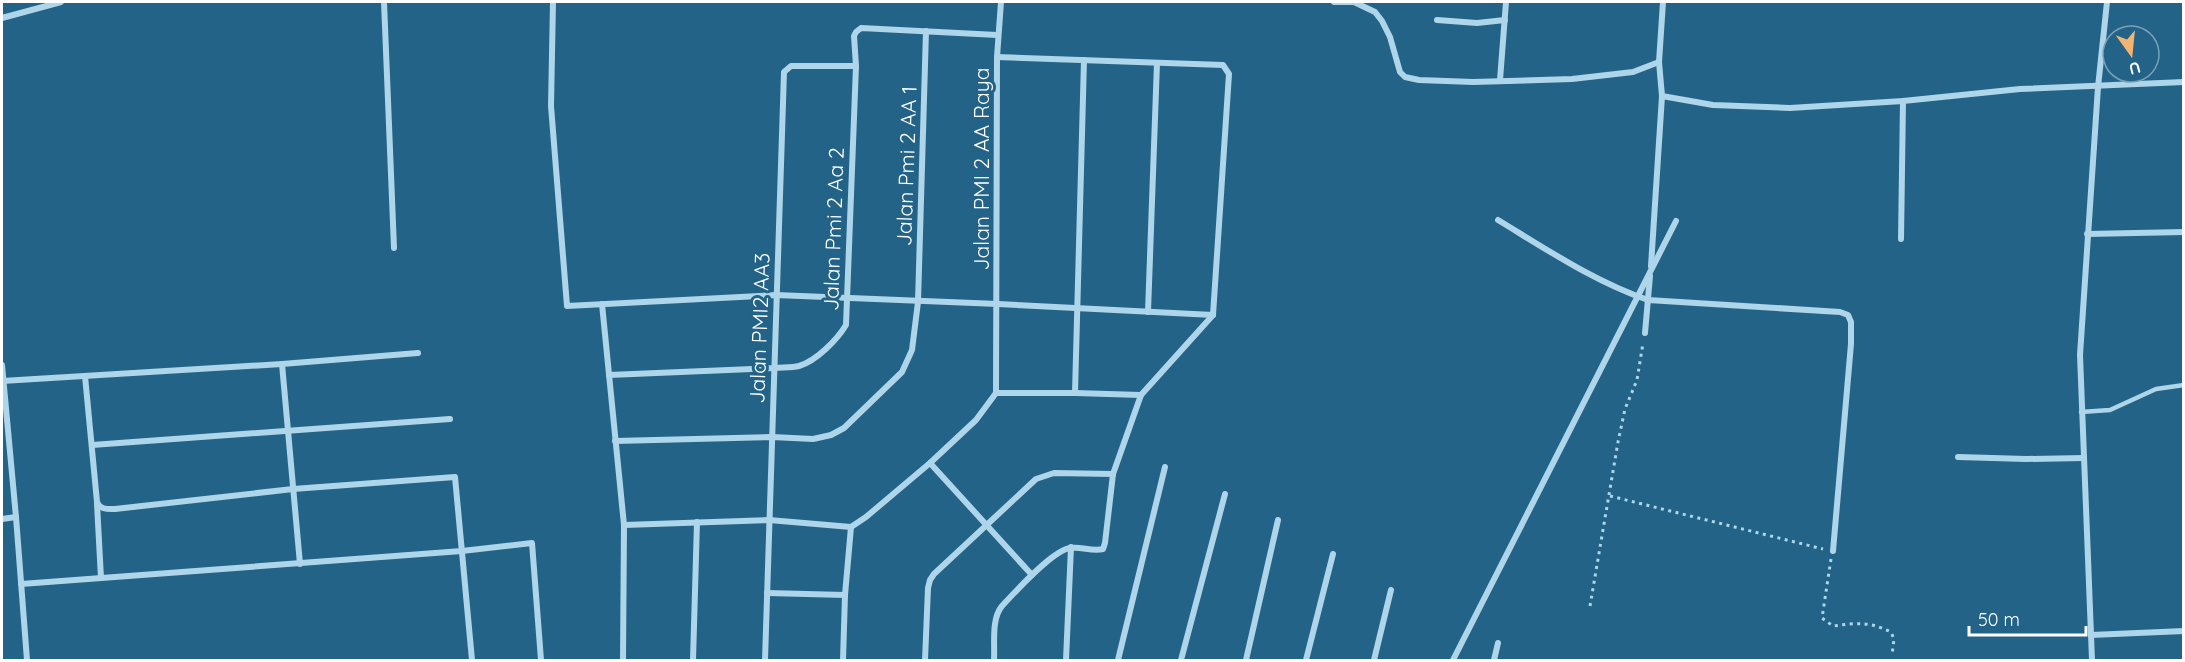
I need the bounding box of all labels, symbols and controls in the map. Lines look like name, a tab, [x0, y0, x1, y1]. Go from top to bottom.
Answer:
north arrow	[2101, 24, 2161, 84]
text: U	[2127, 57, 2143, 80]
street label: Jalan PMI 2 AA Raya	[968, 68, 994, 270]
street label: Jalan Pmi 2 AA 1	[890, 86, 922, 246]
street label: Jalan Pmi 2 Aa 2	[817, 147, 849, 311]
street label: Jalan PMI2 AA3	[743, 252, 775, 404]
scale bar	[1969, 599, 2086, 637]
text: 50 m	[1978, 608, 2020, 631]

